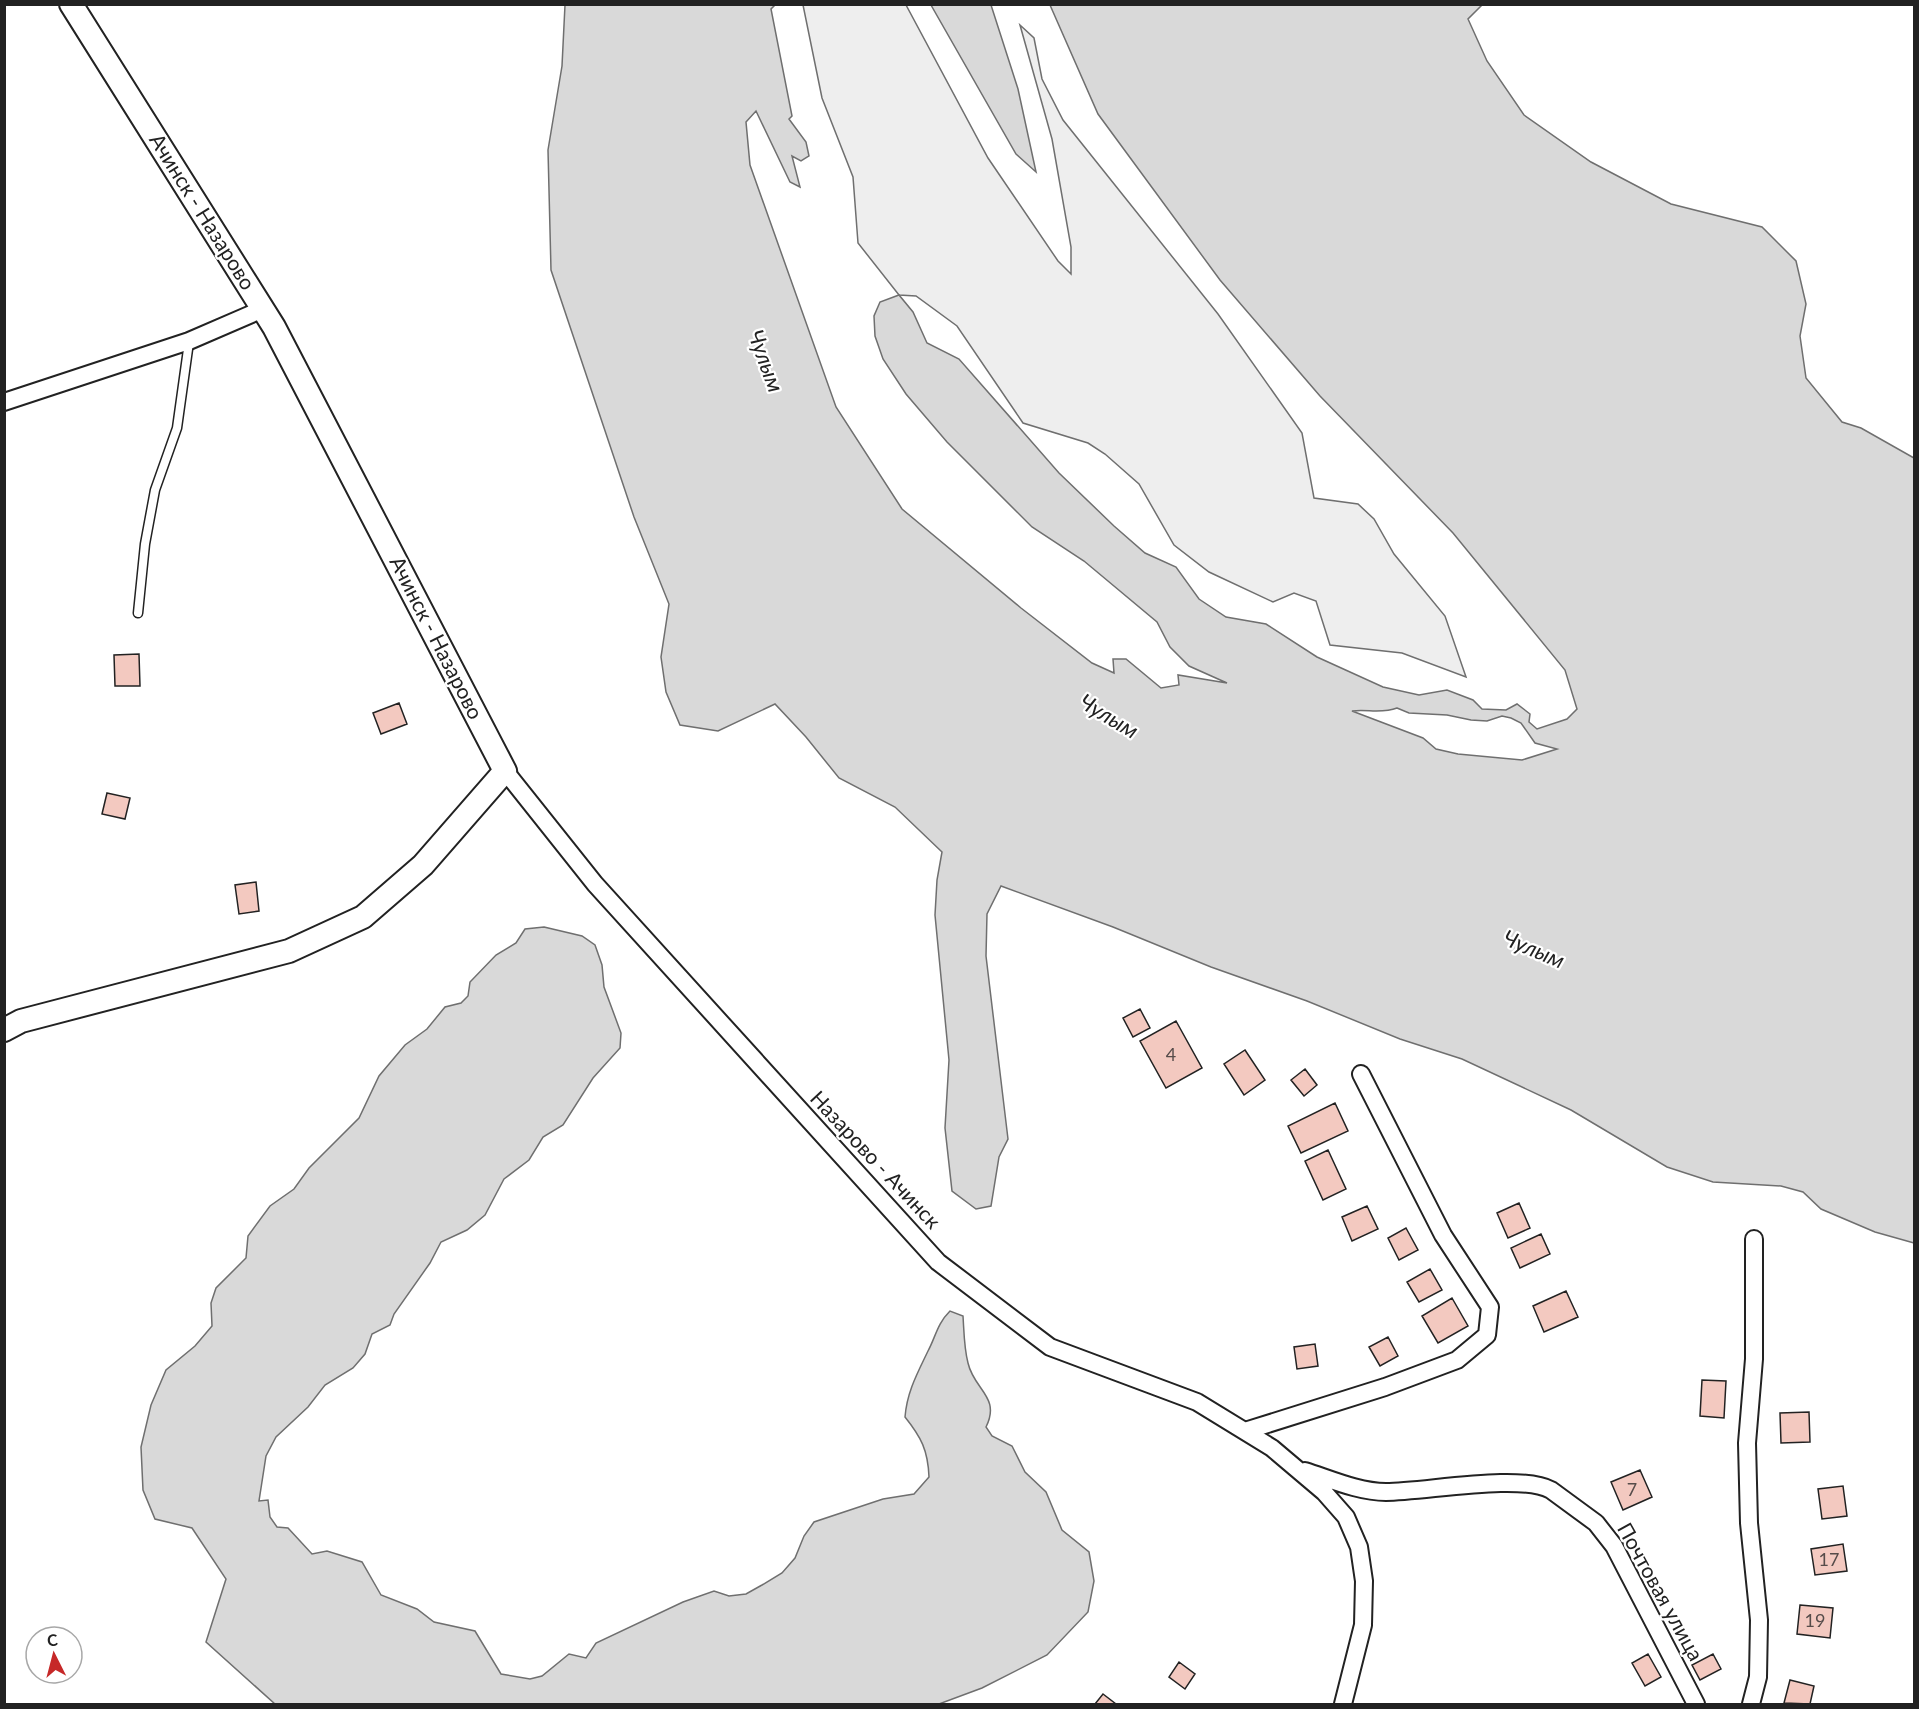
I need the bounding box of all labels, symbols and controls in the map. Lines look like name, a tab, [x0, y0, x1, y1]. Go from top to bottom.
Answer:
street label: Ачинск - Назарово	[145, 128, 261, 294]
water label: Чулым	[743, 326, 790, 396]
street label: Ачинск - Назарово	[385, 552, 489, 723]
water label: Чулым	[1075, 687, 1144, 744]
water label: Чулым	[1499, 924, 1569, 973]
house number: 4	[1166, 1043, 1176, 1065]
street label: Назарово - Ачинск	[806, 1085, 947, 1233]
house number: 7	[1627, 1478, 1637, 1500]
street label: Почтовая улица	[1613, 1518, 1710, 1665]
house number: 17	[1819, 1548, 1839, 1570]
house number: 19	[1805, 1609, 1825, 1631]
north arrow	[24, 1625, 84, 1685]
text: С	[46, 1630, 59, 1650]

